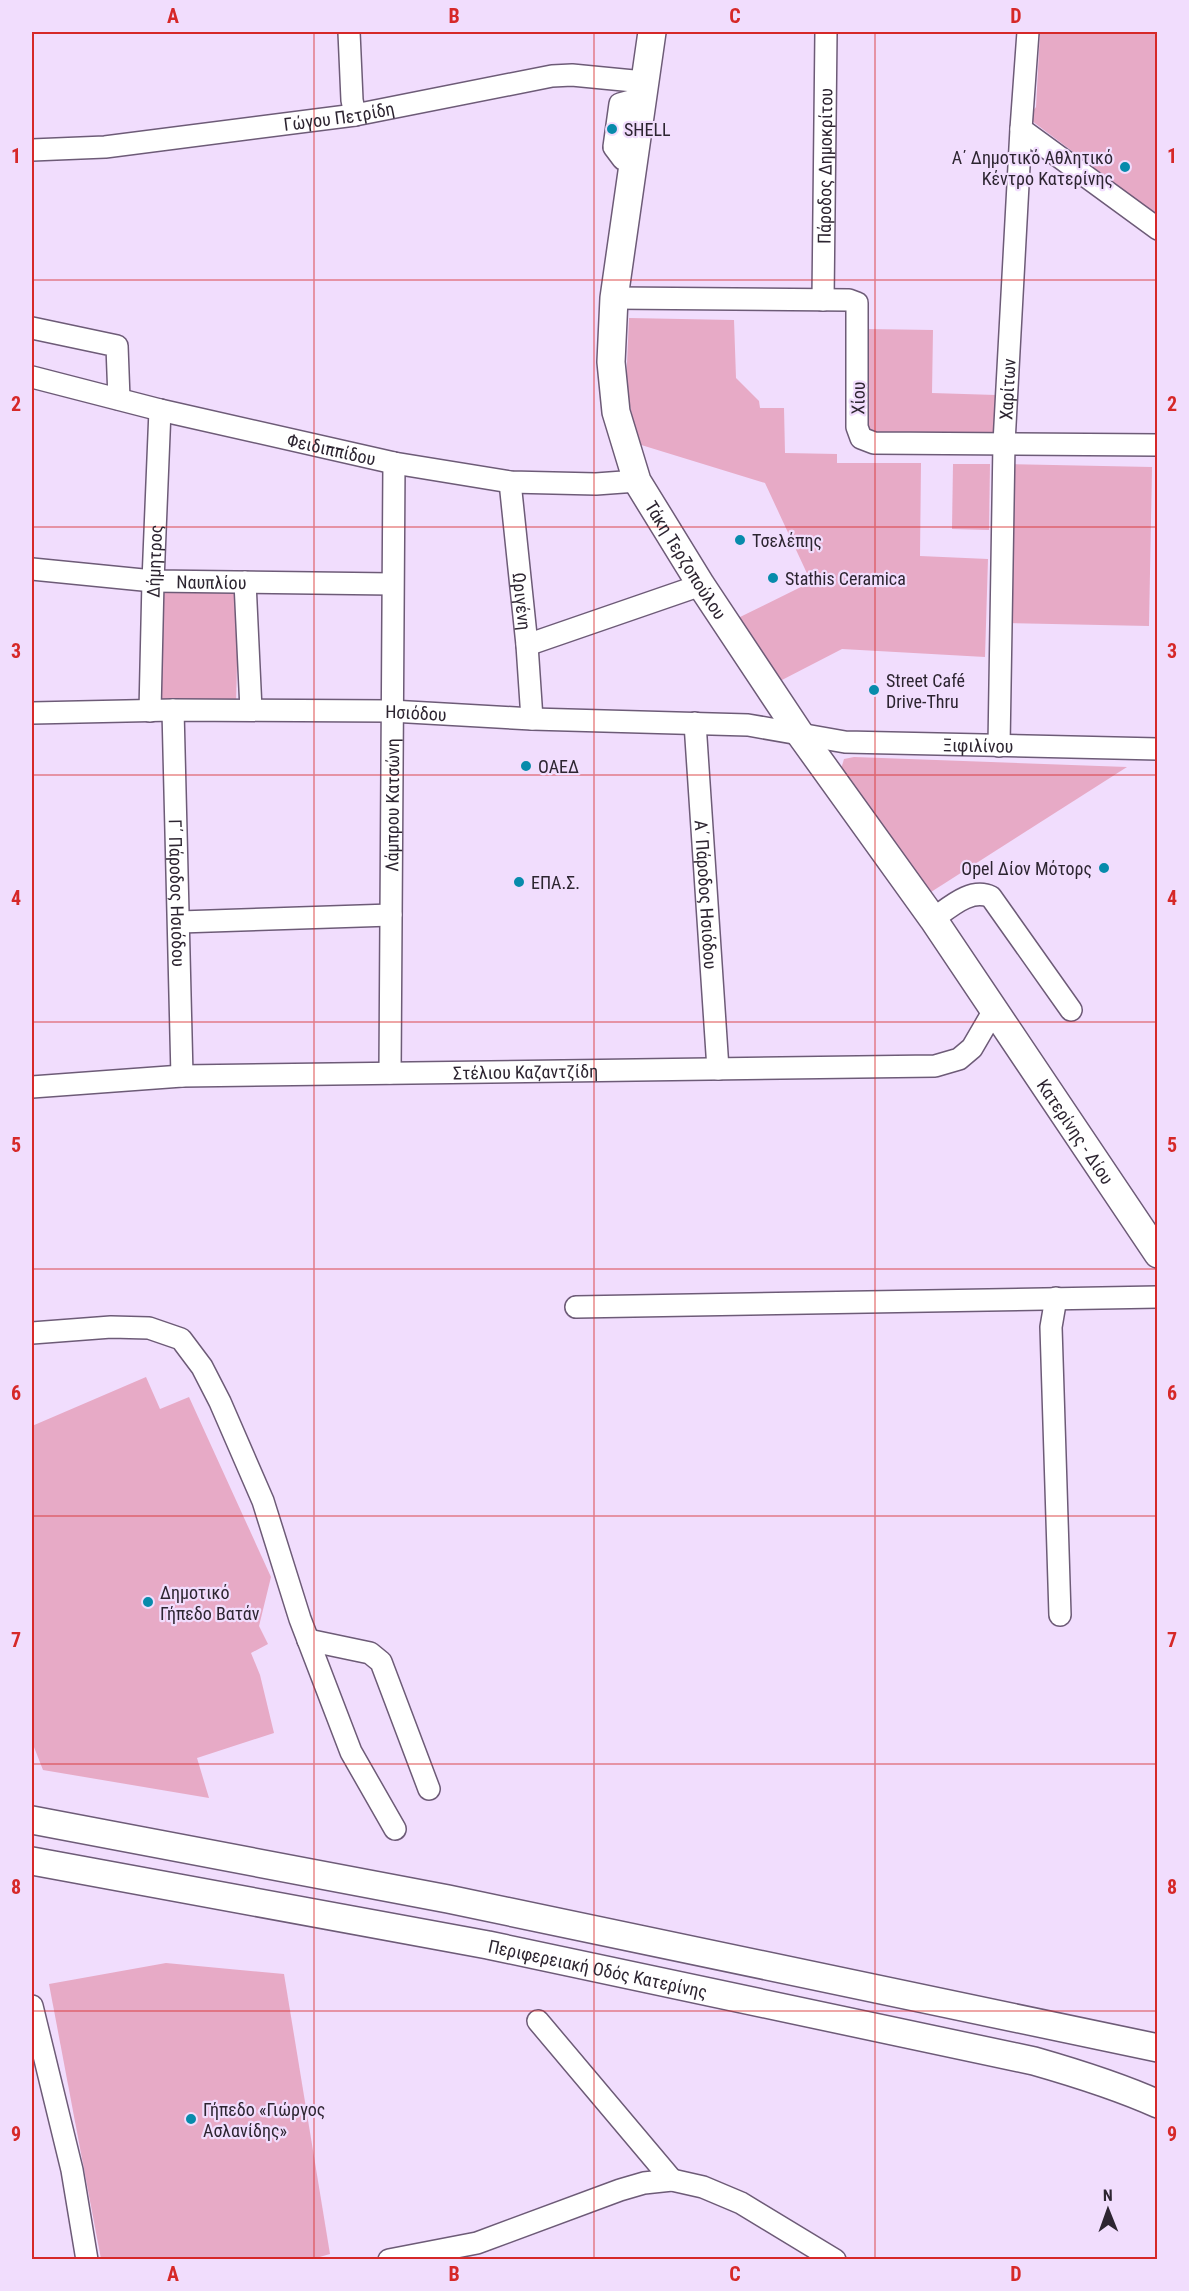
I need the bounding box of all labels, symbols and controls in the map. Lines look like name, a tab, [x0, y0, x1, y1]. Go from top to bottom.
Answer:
text: A	[167, 4, 179, 28]
text: B	[448, 4, 460, 28]
text: C	[729, 4, 741, 28]
text: D	[1010, 4, 1022, 28]
street label: Πάροδος Δημοκρίτου	[813, 88, 836, 244]
street label: Γώγου Πετρίδη	[282, 97, 396, 135]
place label: SHELL	[624, 119, 671, 140]
marker: SHELL	[605, 122, 619, 136]
text: 1	[11, 144, 21, 168]
text: 1	[1167, 144, 1177, 168]
place label: Α΄ Δημοτικό Αθλητικό Κέντρο Κατερίνης	[952, 147, 1113, 189]
marker: Α΄ Δημοτικό Αθλητικό Κέντρο Κατερίνης	[1118, 160, 1132, 174]
street label: Χαρίτων	[995, 357, 1019, 421]
street label: Χίου	[847, 381, 869, 415]
text: 2	[11, 392, 21, 416]
text: 2	[1167, 392, 1177, 416]
street label: Φειδιππίδου	[285, 429, 378, 469]
street label: Τάκη Τερζοπούλου	[641, 497, 731, 623]
street label: Δήμητρος	[142, 524, 166, 598]
place label: Τσελέπης	[752, 530, 822, 551]
marker: Τσελέπης	[733, 533, 747, 547]
place label: Stathis Ceramica	[785, 568, 906, 589]
street label: Ναυπλίου	[176, 571, 247, 593]
marker: Stathis Ceramica	[766, 571, 780, 585]
street label: Ωριγένη	[509, 572, 536, 631]
text: 3	[11, 639, 21, 663]
text: 3	[1167, 639, 1177, 663]
place label: Street Café Drive-Thru	[886, 670, 965, 712]
marker: Street Café Drive-Thru	[867, 683, 881, 697]
street label: Ησιόδου	[385, 700, 447, 725]
street label: Ξιφιλίνου	[943, 734, 1014, 756]
street label: Λάμπρου Κατσώνη	[381, 738, 403, 872]
place label: ΟΑΕΔ	[538, 756, 579, 777]
marker: ΟΑΕΔ	[519, 759, 533, 773]
street label: Γ΄ Πάροδος Ησιόδου	[165, 819, 190, 967]
street label: Α΄ Πάροδος Ησιόδου	[691, 819, 722, 970]
place label: Opel Δίον Μότορς	[961, 858, 1092, 879]
marker: Opel Δίον Μότορς	[1097, 861, 1111, 875]
place label: ΕΠΑ.Σ.	[531, 872, 580, 893]
marker: ΕΠΑ.Σ.	[512, 875, 526, 889]
text: 4	[11, 886, 21, 910]
text: 4	[1167, 886, 1177, 910]
street label: Στέλιου Καζαντζίδη	[453, 1060, 598, 1083]
street label: Κατερίνης - Δίου	[1033, 1075, 1118, 1188]
text: 5	[11, 1133, 21, 1157]
text: 5	[1167, 1133, 1177, 1157]
text: 6	[11, 1381, 21, 1405]
text: 6	[1167, 1381, 1177, 1405]
place label: Δημοτικό Γήπεδο Βατάν	[160, 1582, 260, 1624]
marker: Δημοτικό Γήπεδο Βατάν	[141, 1595, 155, 1609]
text: 7	[11, 1628, 21, 1652]
text: 7	[1167, 1628, 1177, 1652]
text: 8	[11, 1875, 21, 1899]
text: 8	[1167, 1875, 1177, 1899]
street label: Περιφερειακή Οδός Κατερίνης	[486, 1935, 709, 2002]
place label: Γήπεδο «Γιώργος Ασλανίδης»	[203, 2099, 325, 2141]
marker: Γήπεδο «Γιώργος Ασλανίδης»	[184, 2112, 198, 2126]
text: 9	[11, 2122, 21, 2146]
text: 9	[1167, 2122, 1177, 2146]
north arrow	[1078, 2180, 1138, 2240]
text: N	[1103, 2186, 1113, 2205]
text: A	[167, 2262, 179, 2286]
text: B	[448, 2262, 460, 2286]
text: C	[729, 2262, 741, 2286]
text: D	[1010, 2262, 1022, 2286]

